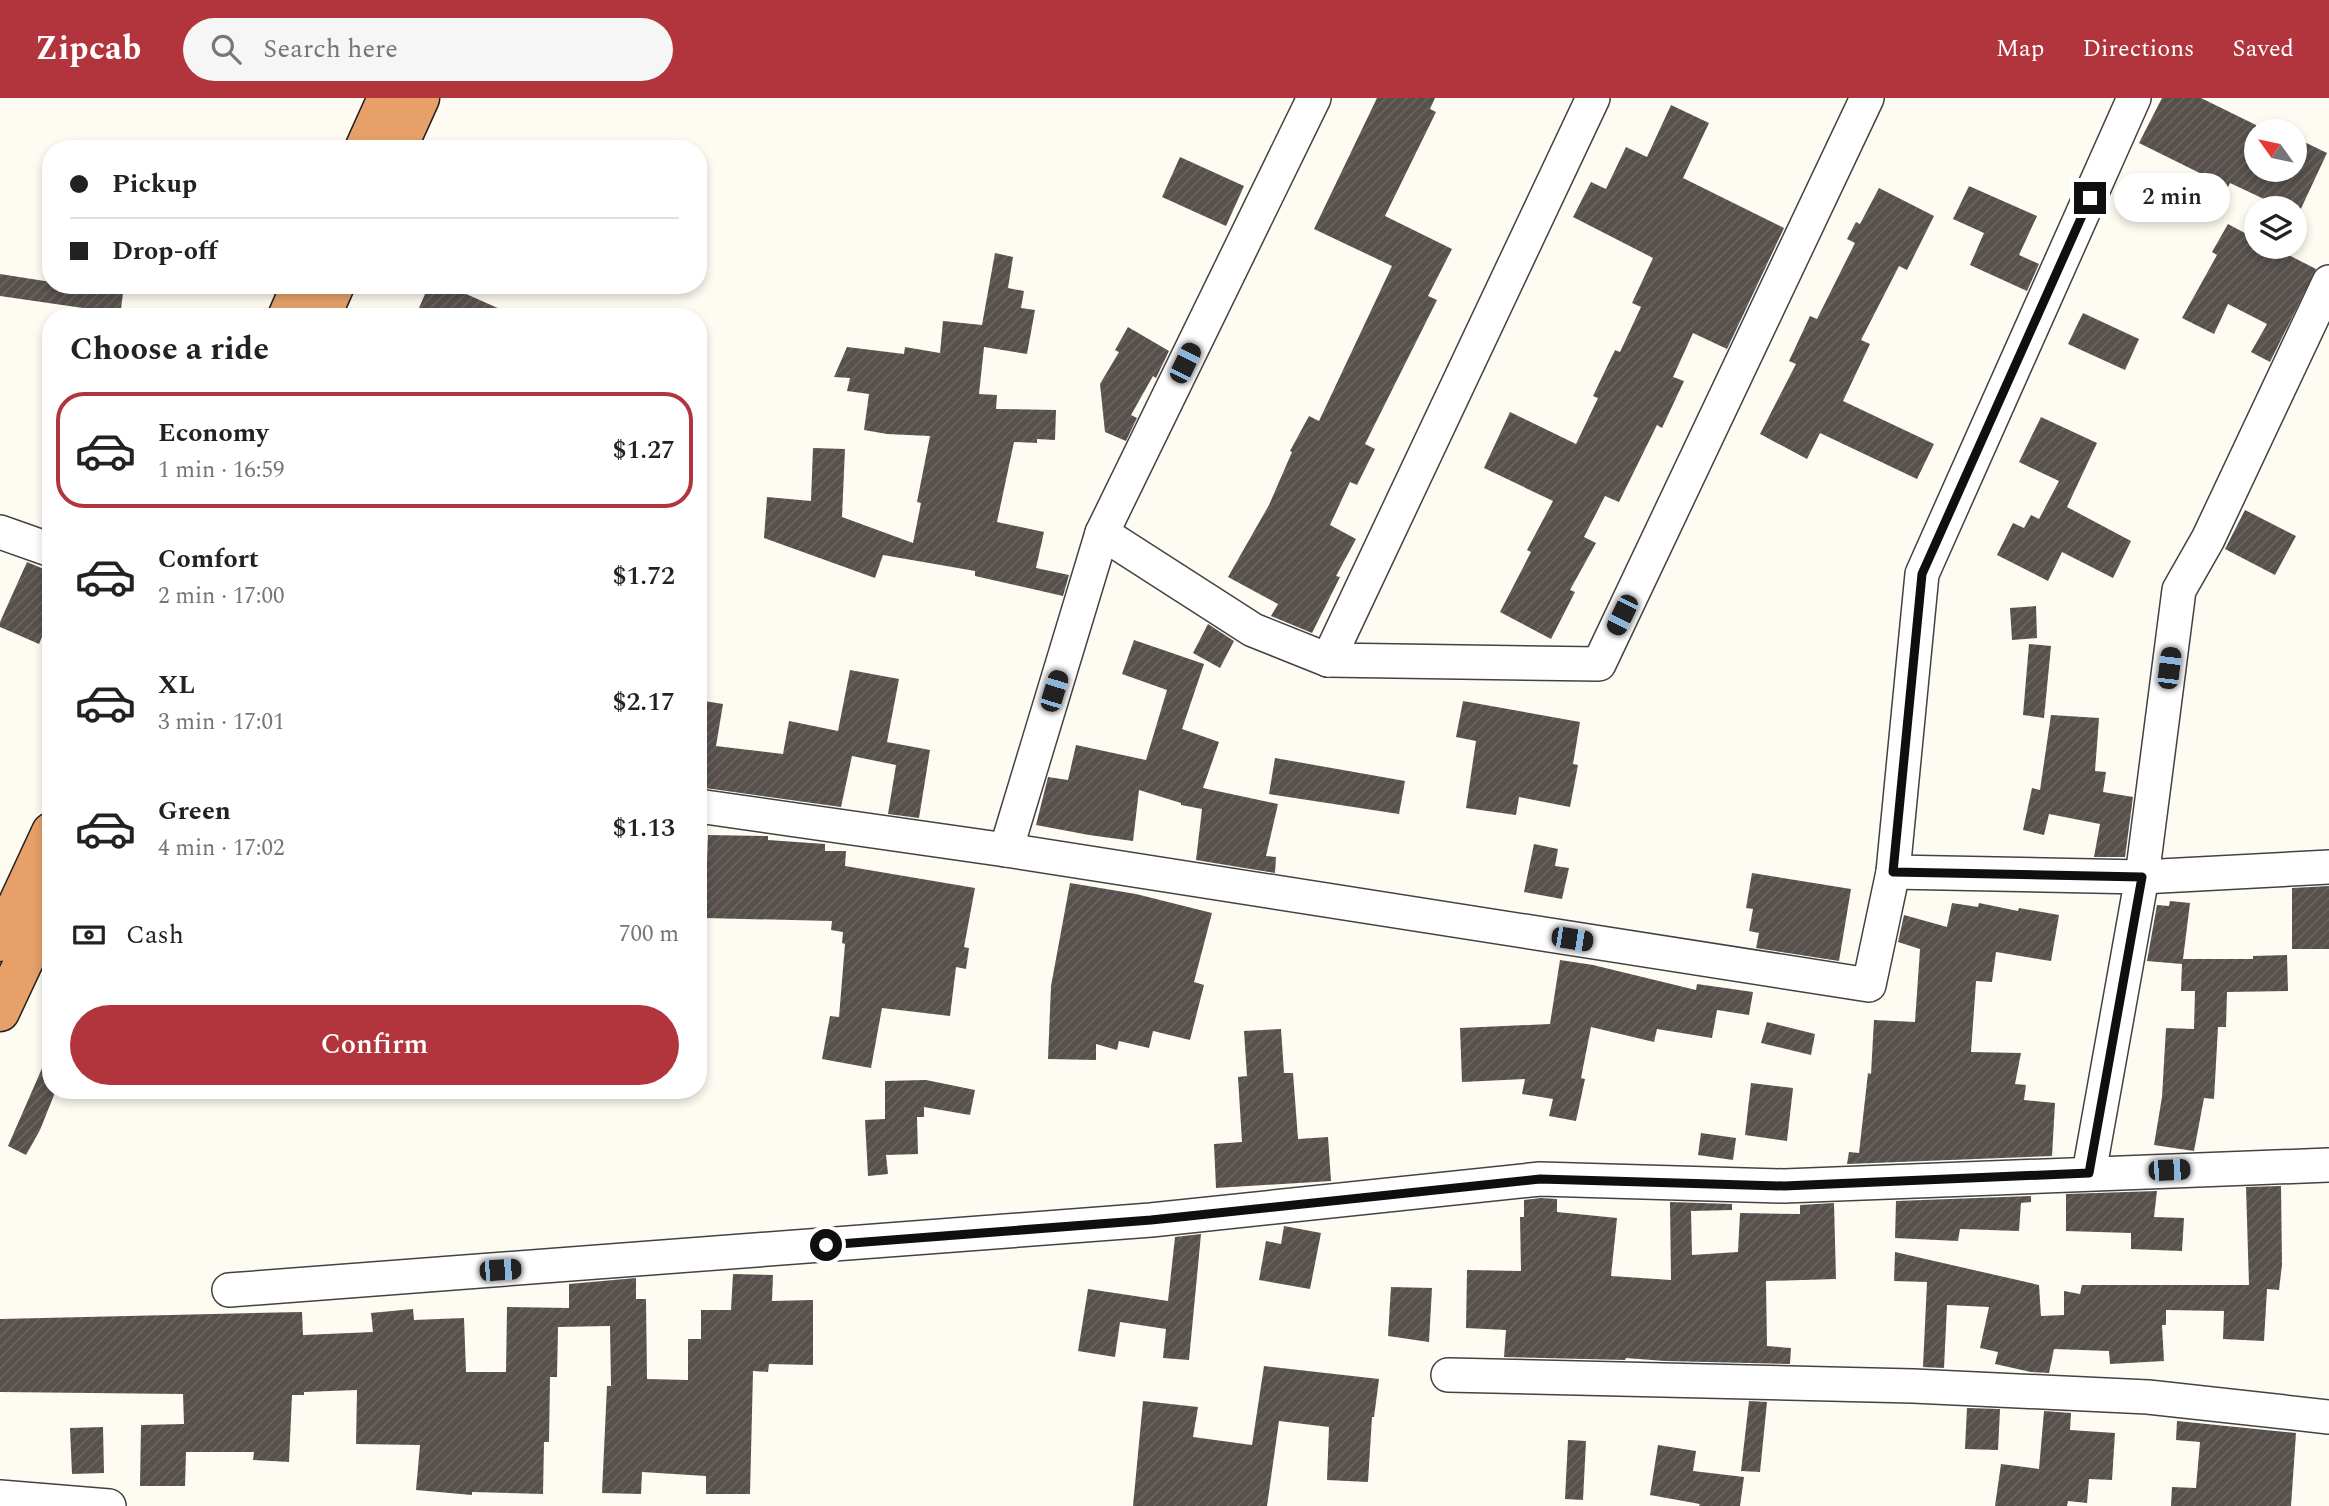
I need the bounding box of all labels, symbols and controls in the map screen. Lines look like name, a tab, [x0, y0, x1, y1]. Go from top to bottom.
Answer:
search box	[183, 18, 673, 81]
text: Zipcab	[35, 24, 141, 74]
text: Search here	[263, 29, 398, 69]
icon: search	[207, 30, 245, 68]
text: Map	[1996, 31, 2044, 67]
text: Directions	[2082, 31, 2194, 67]
text: Saved	[2232, 31, 2294, 67]
north arrow	[2244, 119, 2306, 182]
map controls	[2244, 119, 2307, 259]
text: Pickup	[112, 164, 197, 204]
callout: 2 min	[2114, 174, 2230, 222]
text: 2 min	[2142, 180, 2202, 215]
route end	[2074, 182, 2106, 214]
button: layers	[2244, 196, 2307, 259]
text: Drop-off	[112, 231, 217, 271]
text: Choose a ride	[70, 325, 269, 374]
car	[1167, 340, 1204, 386]
text: Economy	[158, 413, 268, 453]
icon: car	[74, 419, 137, 482]
text: $1.27	[612, 430, 675, 470]
text: 1 min · 16:59	[158, 453, 285, 488]
text: Comfort	[158, 539, 259, 579]
icon: car	[74, 545, 137, 608]
text: $1.72	[612, 556, 675, 596]
text: 2 min · 17:00	[158, 579, 285, 614]
car	[1604, 592, 1641, 638]
car	[2157, 646, 2182, 690]
text: XL	[158, 665, 195, 705]
car	[1038, 668, 1071, 714]
icon: car	[74, 671, 137, 734]
text: $2.17	[612, 682, 675, 722]
text: 3 min · 17:01	[158, 705, 285, 740]
text: Green	[158, 791, 231, 831]
icon: car	[74, 797, 137, 860]
text: $1.13	[612, 808, 675, 848]
text: 4 min · 17:02	[158, 831, 285, 866]
text: Cash	[126, 915, 184, 955]
icon: cash	[70, 916, 108, 954]
text: 700 m	[619, 917, 679, 952]
car	[1550, 925, 1595, 953]
button: Confirm	[70, 1005, 679, 1085]
car	[2148, 1159, 2191, 1181]
route start	[810, 1229, 842, 1261]
car	[479, 1258, 522, 1282]

